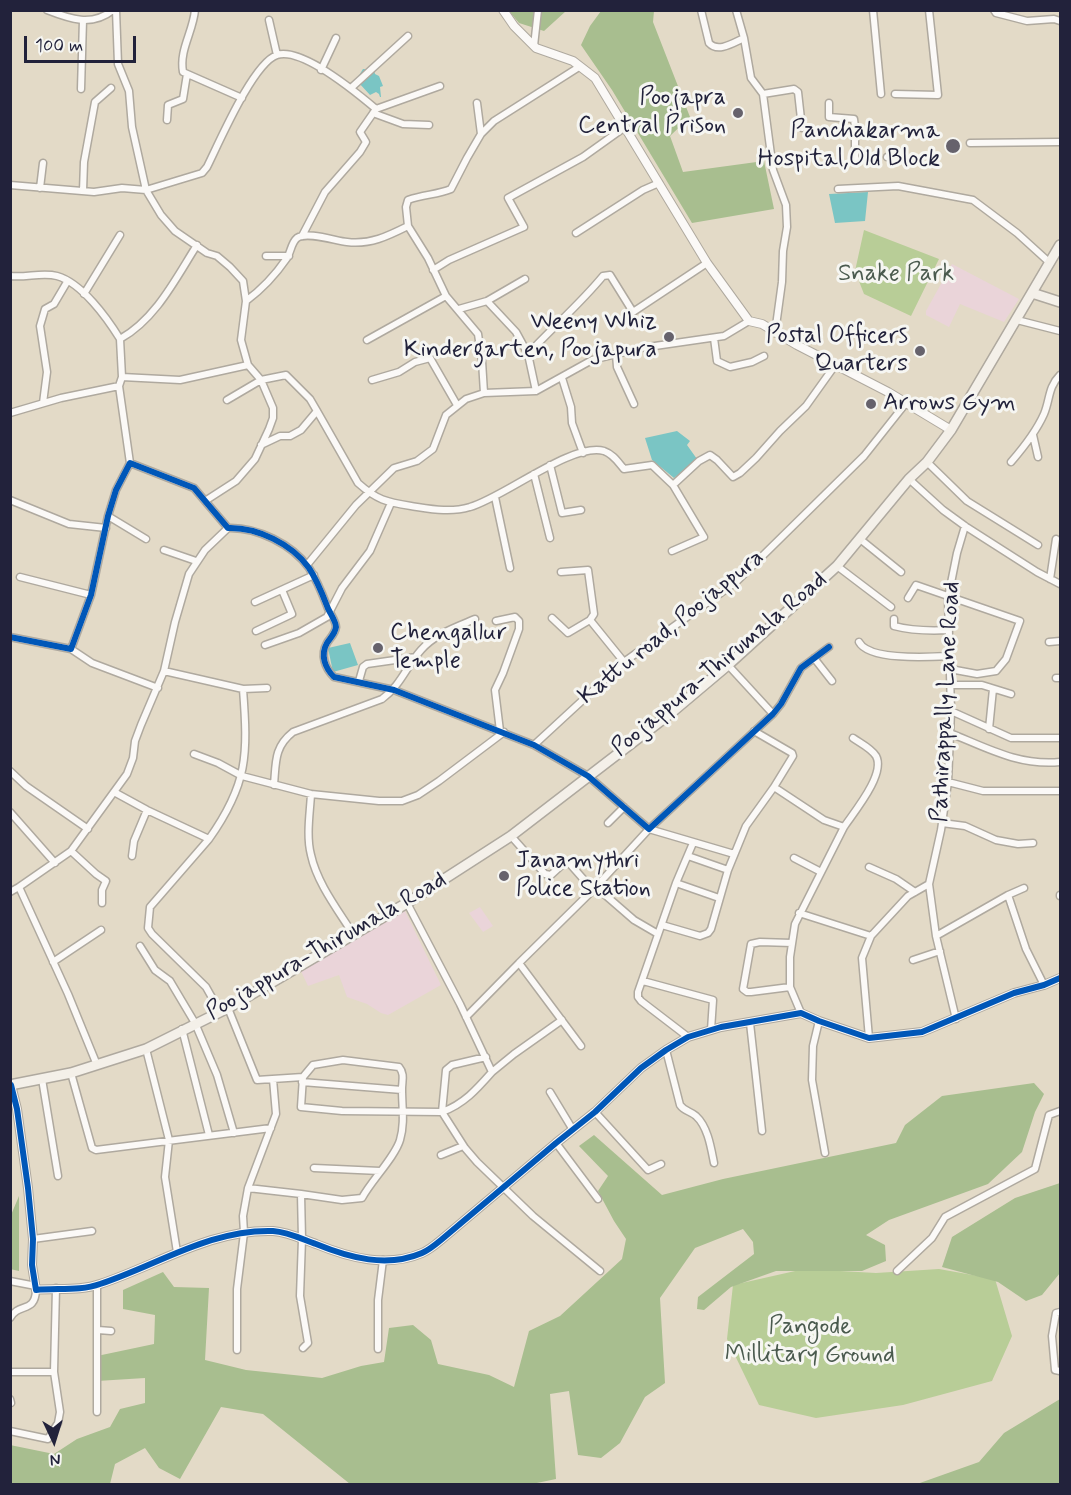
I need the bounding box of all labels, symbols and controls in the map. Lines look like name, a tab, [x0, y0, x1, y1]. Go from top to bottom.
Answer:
scale bar	[27, 24, 140, 62]
text: 100 m	[35, 34, 83, 58]
place label: Poojapra Central Prison	[578, 85, 726, 141]
marker: Poojapra Central Prison	[731, 106, 745, 120]
place label: Panchakarma Hospital,Old Block	[758, 118, 940, 174]
marker: Panchakarma Hospital,Old Block	[944, 137, 962, 155]
park label: Snake Park	[838, 261, 954, 289]
place label: Weeny Whiz Kindergarten, Poojapura	[404, 309, 657, 365]
place label: Postal Officers Quarters	[766, 323, 908, 379]
marker: Weeny Whiz Kindergarten, Poojapura	[662, 330, 676, 344]
marker: Postal Officers Quarters	[913, 344, 927, 358]
place label: Arrows Gym	[883, 390, 1016, 418]
marker: Arrows Gym	[864, 397, 878, 411]
street label: Kattu road, Poojappura	[573, 544, 771, 712]
street label: Poojappura-Thirumala Road	[606, 566, 834, 764]
street label: Pathirappally Lane Road	[926, 581, 968, 823]
place label: Chengallur Temple	[390, 620, 507, 676]
marker: Chengallur Temple	[371, 641, 385, 655]
place label: Janamythri Police Station	[516, 848, 651, 904]
street label: Poojappura-Thirumala Road	[202, 866, 452, 1028]
marker: Janamythri Police Station	[497, 869, 511, 883]
park label: Pangode Millitary Ground	[725, 1314, 895, 1370]
north arrow	[24, 1411, 84, 1471]
text: N	[49, 1449, 61, 1470]

